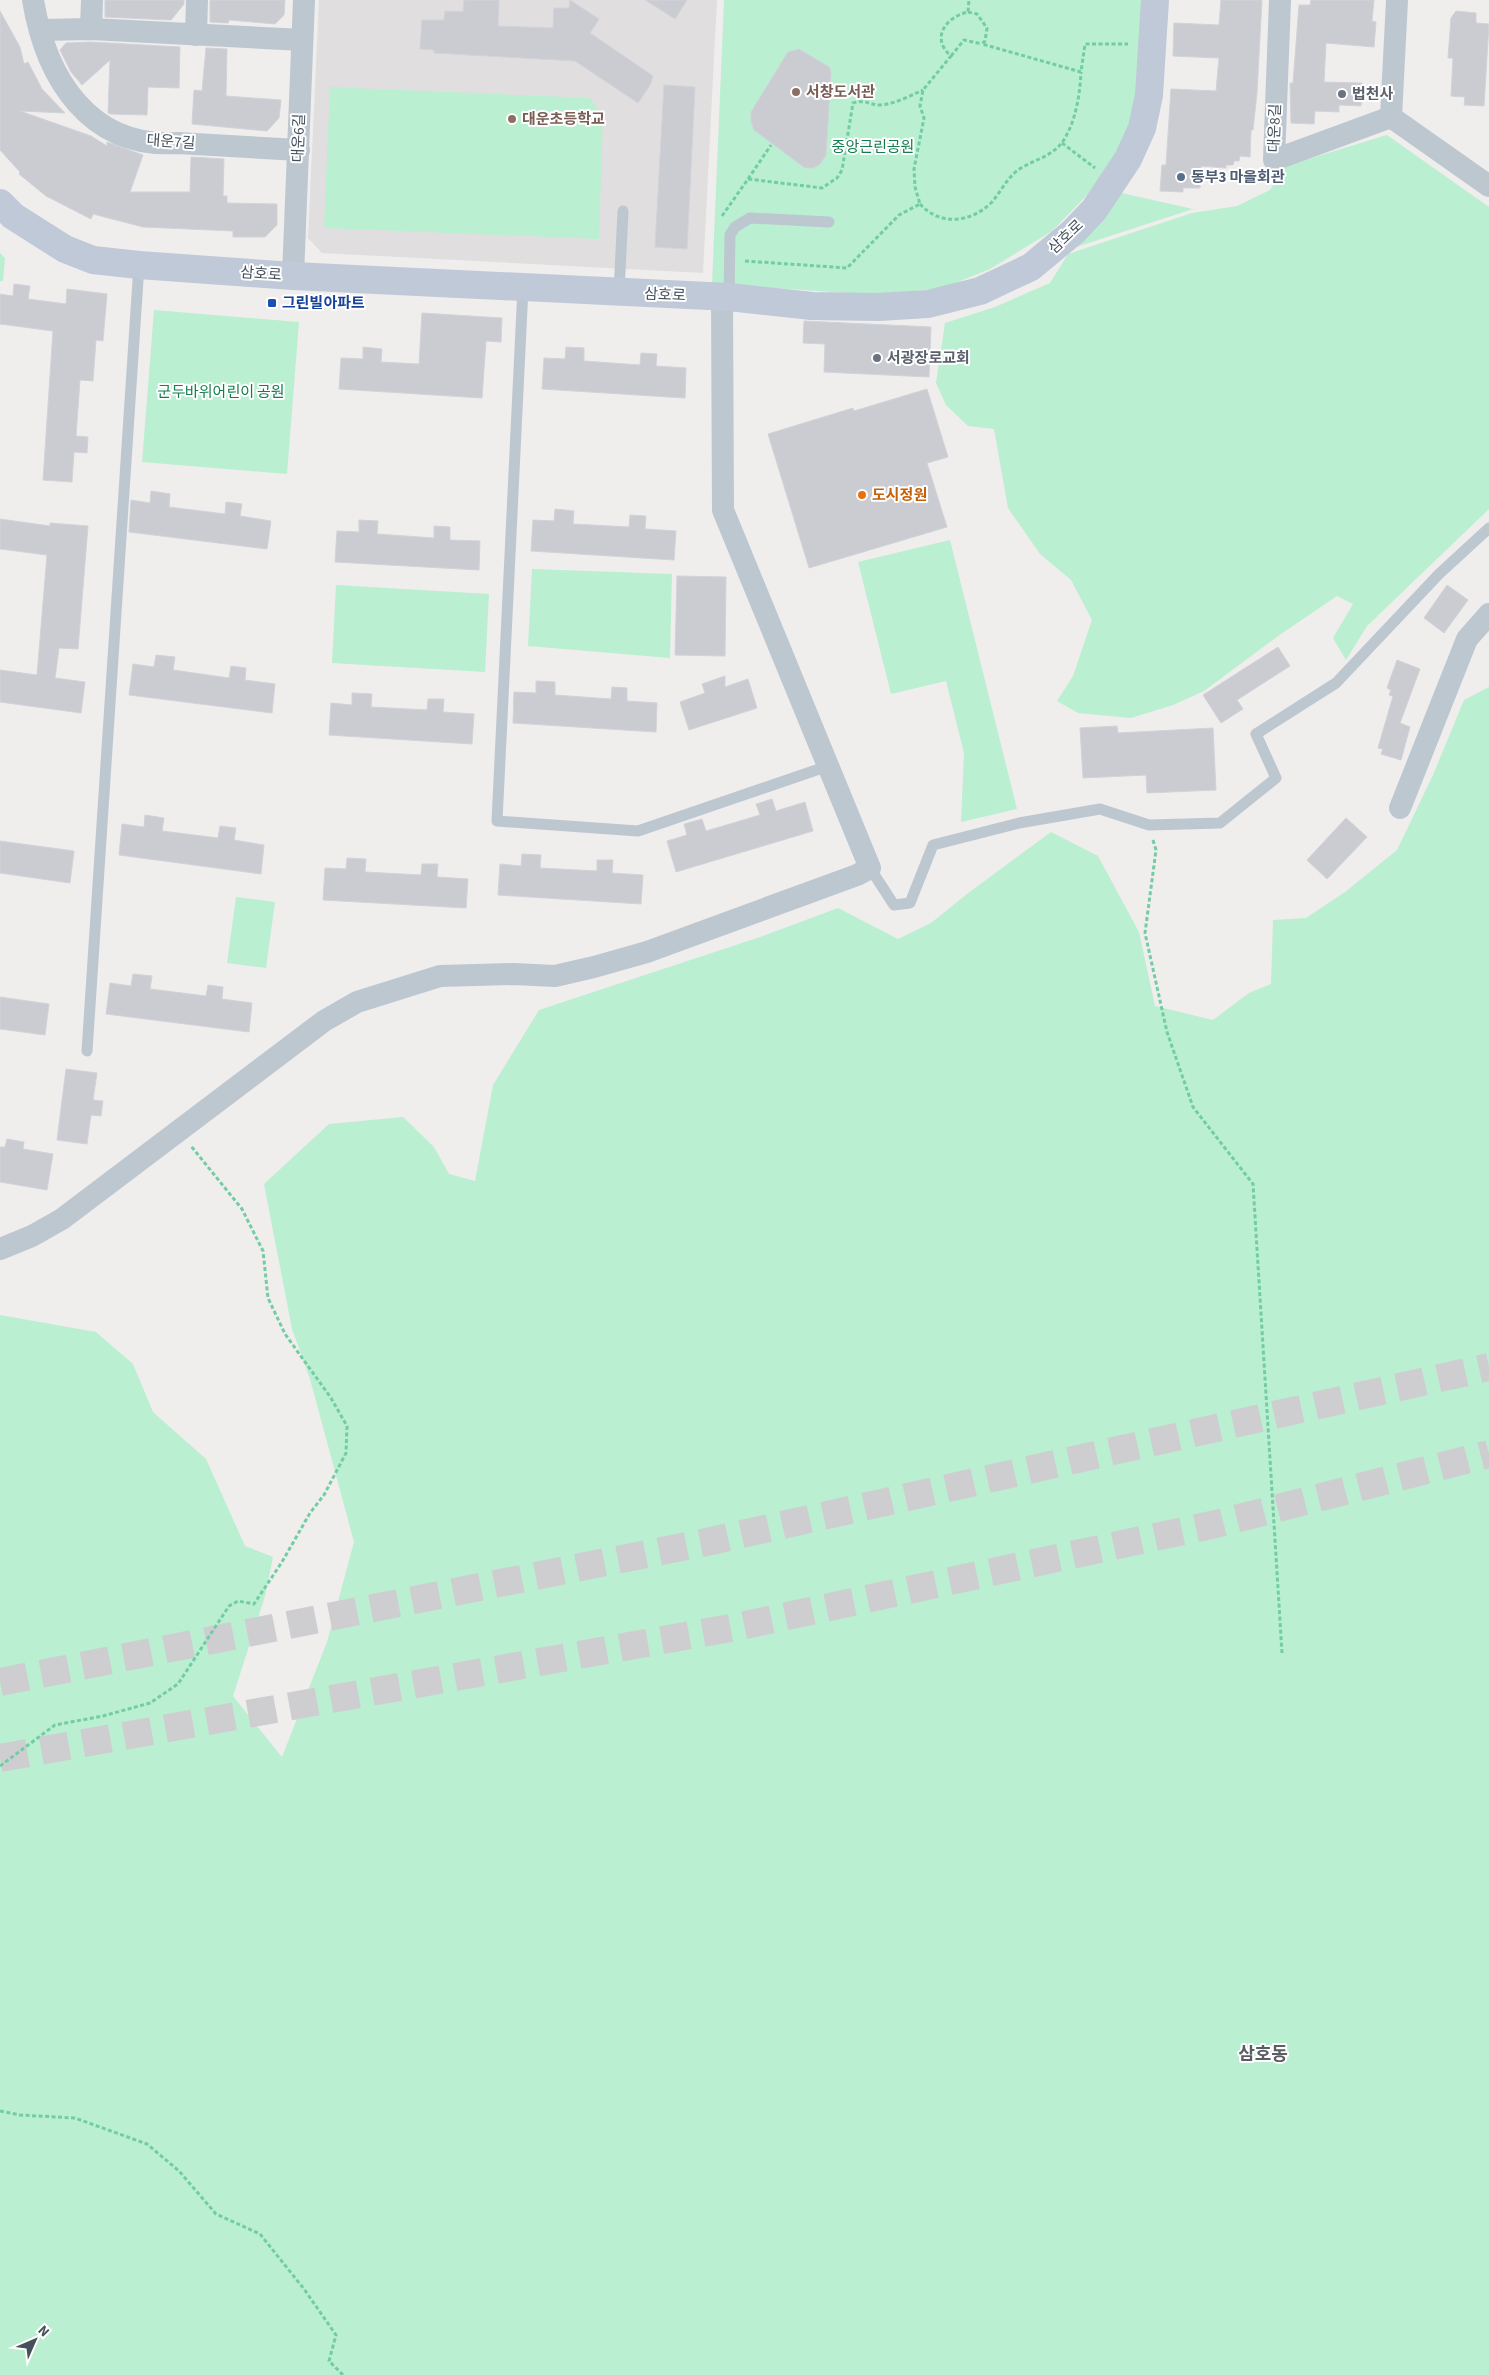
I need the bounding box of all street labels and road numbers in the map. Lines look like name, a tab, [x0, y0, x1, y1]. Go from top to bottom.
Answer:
street label: 대운8길	[1264, 103, 1286, 153]
street label: 대운6길	[288, 113, 310, 163]
street label: 대운7길	[146, 130, 196, 154]
street label: 삼호로	[1044, 215, 1088, 259]
street label: 삼호로	[240, 262, 282, 286]
street label: 삼호로	[644, 283, 686, 307]

